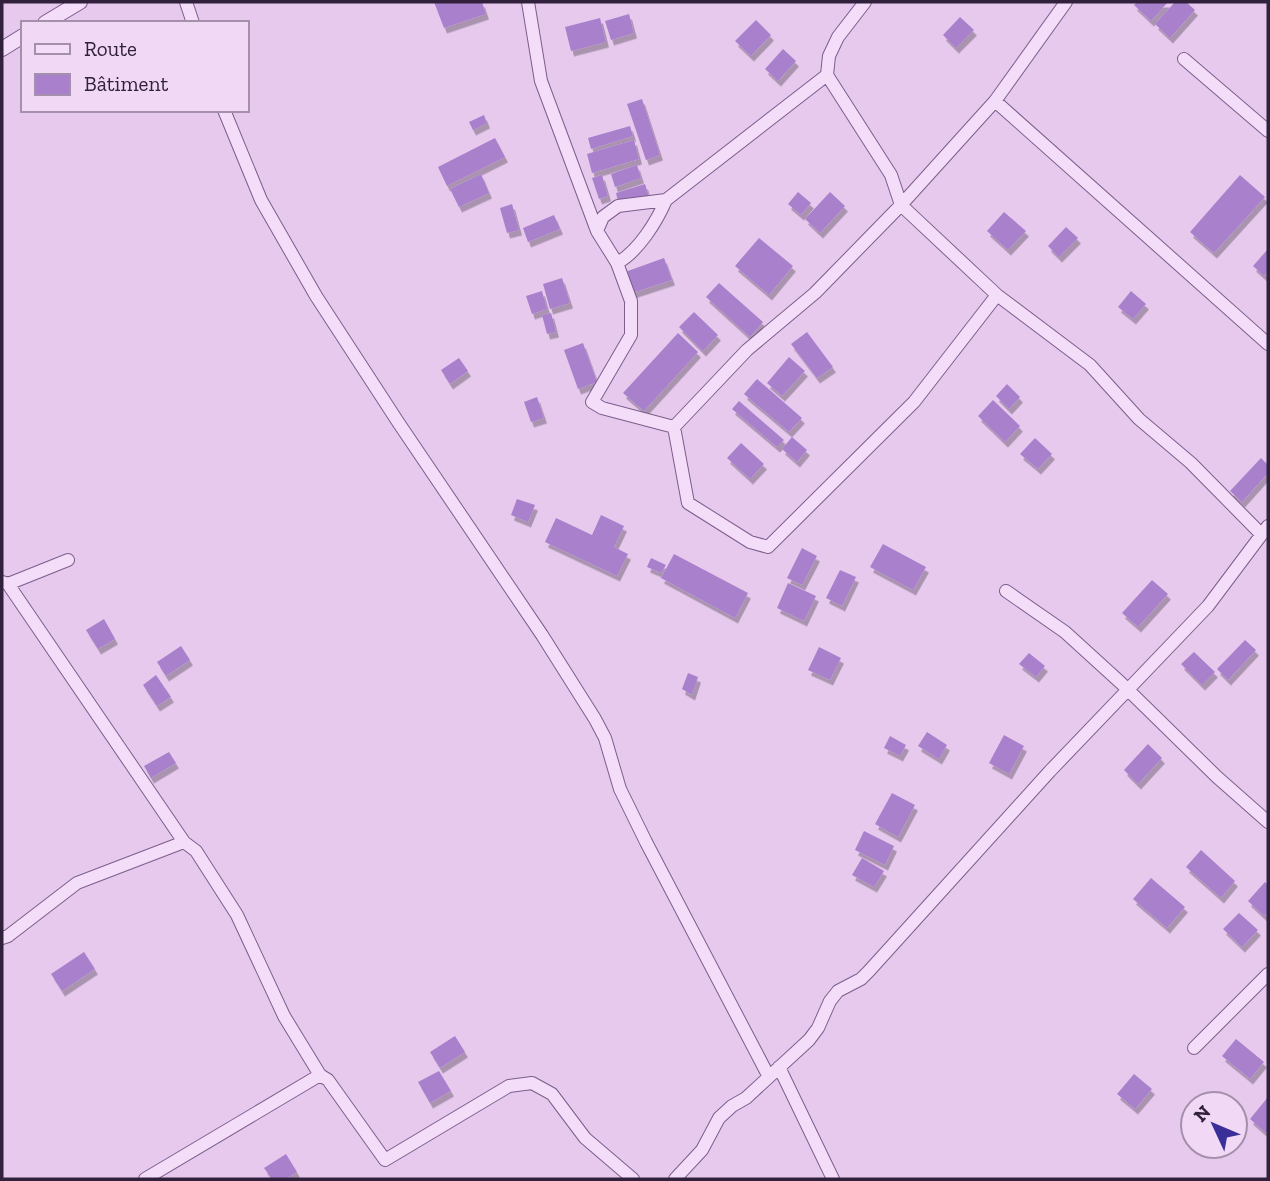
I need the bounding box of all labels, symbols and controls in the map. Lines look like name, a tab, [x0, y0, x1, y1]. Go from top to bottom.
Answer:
legend	[21, 21, 248, 112]
text: Route	[84, 36, 137, 61]
text: Bâtiment	[84, 71, 169, 96]
north arrow	[1179, 1090, 1249, 1160]
text: N	[1189, 1100, 1215, 1127]

